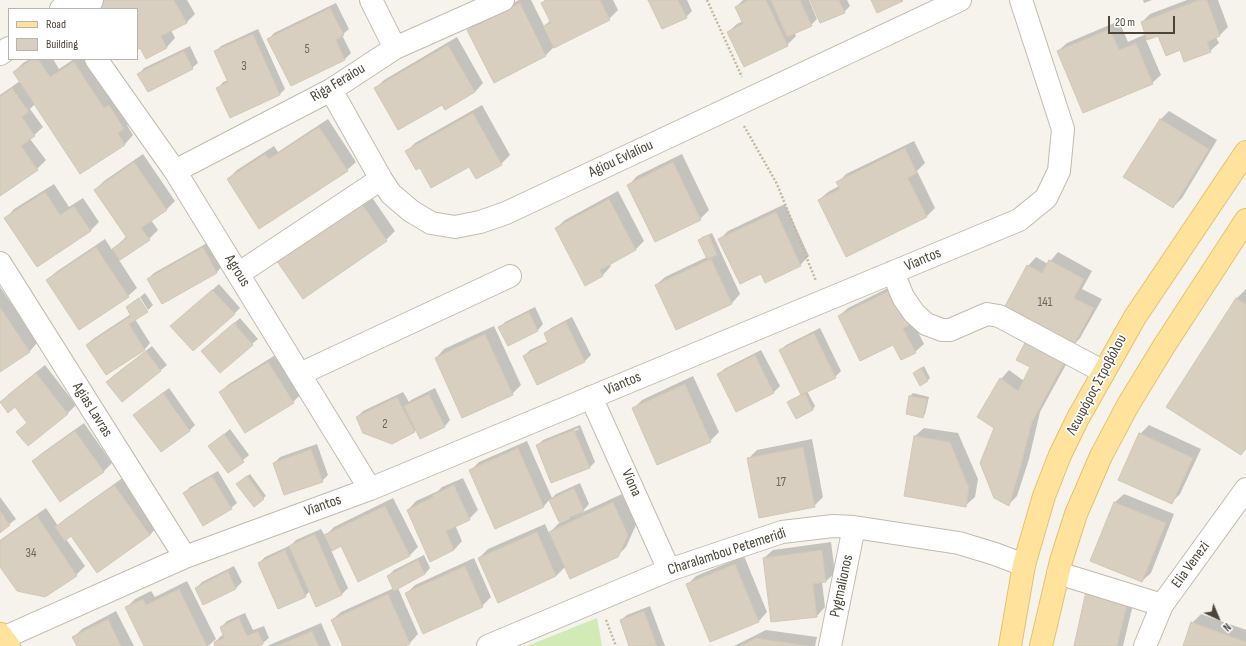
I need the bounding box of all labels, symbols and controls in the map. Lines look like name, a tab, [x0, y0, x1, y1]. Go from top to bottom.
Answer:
legend	[8, 8, 138, 60]
scale bar	[1110, 8, 1177, 34]
text: 20 m	[1115, 15, 1135, 30]
text: Road	[46, 17, 66, 32]
text: Building	[46, 37, 78, 52]
house number: 5	[304, 42, 310, 58]
house number: 3	[241, 59, 247, 75]
street label: Riga Feraiou	[308, 60, 368, 106]
street label: Agiou Evlaliou	[586, 136, 656, 182]
street label: Viantos	[902, 244, 944, 276]
street label: Agrous	[220, 252, 254, 290]
house number: 141	[1038, 295, 1052, 311]
street label: Λεωφόρος Στροβόλου	[1063, 332, 1131, 438]
street label: Viantos	[602, 368, 644, 400]
street label: Agias Lavras	[68, 379, 116, 441]
house number: 2	[382, 417, 388, 433]
street label: Viona	[617, 467, 645, 499]
house number: 17	[776, 475, 786, 491]
street label: Viantos	[302, 491, 344, 521]
street label: Charalambou Petemeridi	[666, 524, 788, 580]
street label: Elia Venezi	[1168, 538, 1214, 592]
house number: 34	[26, 546, 36, 562]
street label: Pygmalionos	[827, 553, 857, 619]
north arrow	[1198, 598, 1238, 638]
text: N	[1220, 620, 1233, 634]

